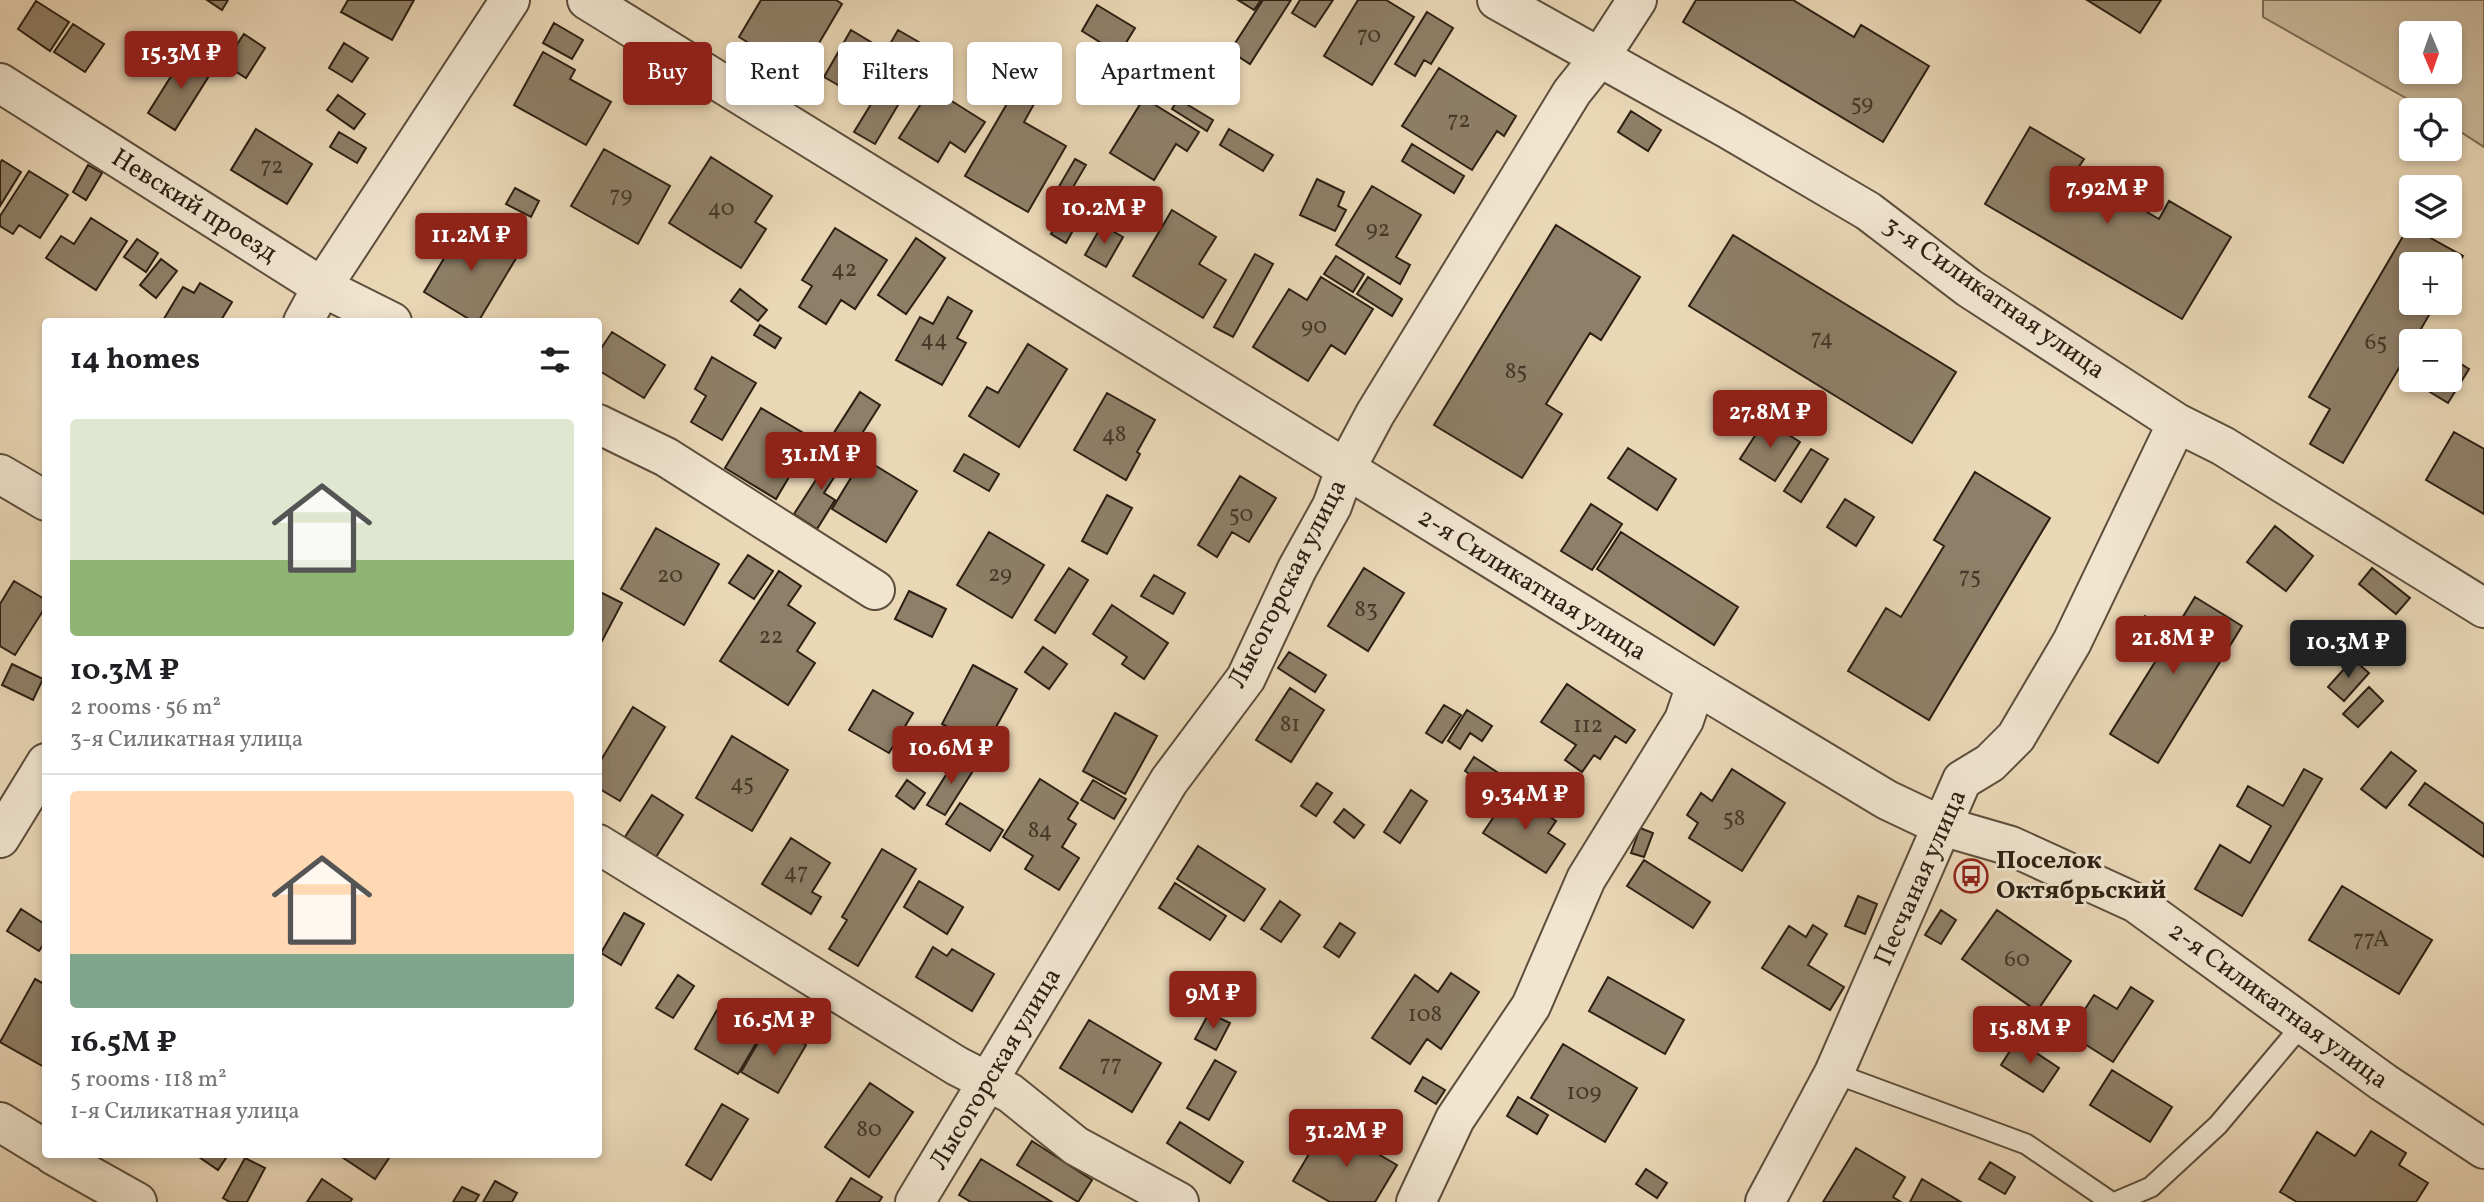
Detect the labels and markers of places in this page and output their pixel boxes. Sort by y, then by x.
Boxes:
pin: 15.3M ₽ [116,32,246,91]
pin: 7.92M ₽ [2042,166,2172,226]
pin: 10.2M ₽ [1039,187,1169,246]
pin: 11.2M ₽ [406,214,536,273]
pin: 27.8M ₽ [1705,391,1835,450]
pin: 31.1M ₽ [756,433,886,492]
pin: 21.8M ₽ [2108,616,2238,676]
pin: 10.3M ₽ [2283,620,2413,680]
pin: 10.6M ₽ [886,726,1016,786]
pin: 9.34M ₽ [1460,772,1590,832]
place label: Поселок Октябрьский [1996,843,2166,909]
bus stop icon: Поселок Октябрьский [1952,857,1990,895]
pin: 9M ₽ [1172,972,1254,1031]
pin: 16.5M ₽ [709,998,839,1058]
pin: 15.8M ₽ [1965,1006,2095,1066]
pin: 31.2M ₽ [1281,1110,1411,1169]

